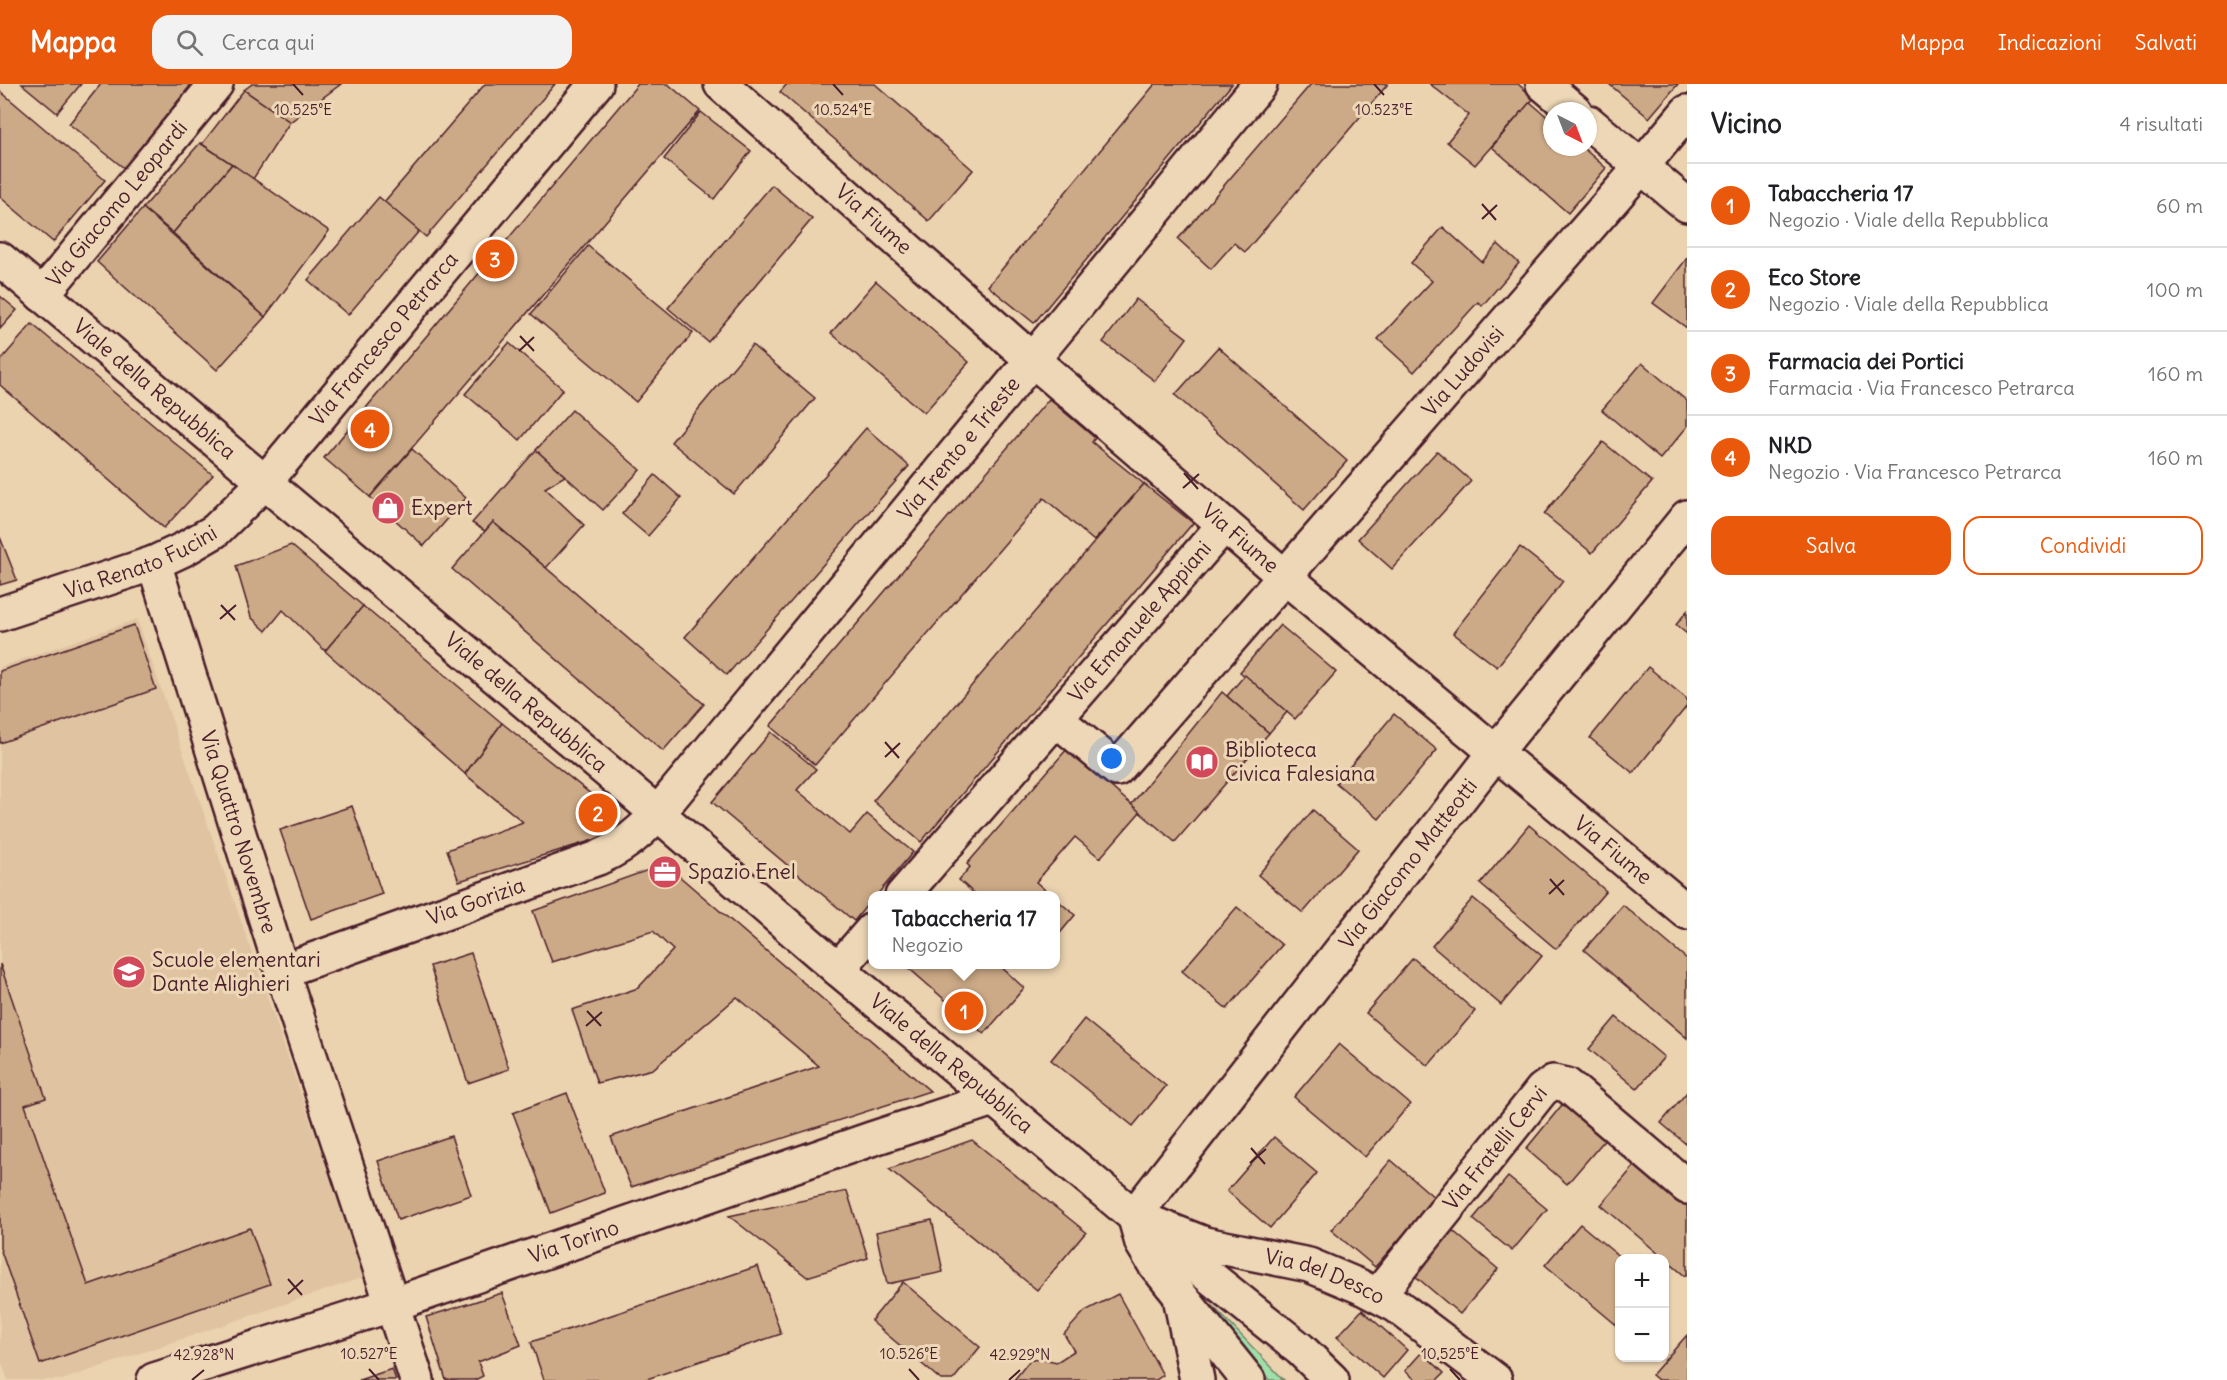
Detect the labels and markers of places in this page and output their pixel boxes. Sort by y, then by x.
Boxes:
pin: 3 [476,236,514,282]
pin: 4 [350,406,389,452]
shop icon: Expert [370,490,406,526]
place label: Expert [411,494,472,521]
place label: Biblioteca Civica Falesiana [1225,736,1375,787]
library icon: Biblioteca Civica Falesiana [1184,744,1220,780]
pin: 2 [578,790,618,836]
office icon: Spazio Enel [647,854,683,890]
place label: Spazio Enel [688,858,796,885]
place label: Scuole elementari Dante Alighieri [152,946,321,997]
school or university icon: Scuole elementari Dante Alighieri [111,954,147,990]
pin: 1 [944,988,984,1034]

